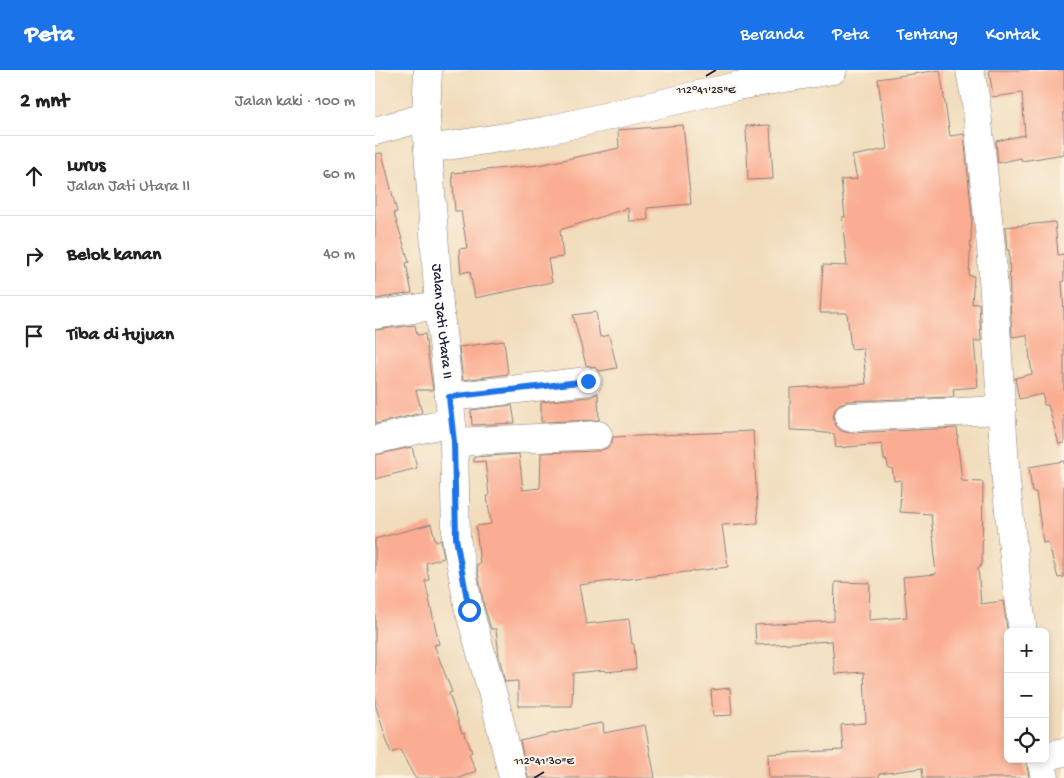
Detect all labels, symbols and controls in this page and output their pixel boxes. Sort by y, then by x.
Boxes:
text: Peta [25,21,74,50]
text: Beranda [740,25,804,46]
text: Peta [832,25,869,46]
text: Tentang [897,25,958,46]
text: Kontak [986,25,1039,46]
text: 112°41'25"E [675,84,736,98]
text: 2 mnt [20,90,69,115]
text: Jalan kaki · 100 m [235,93,355,112]
text: Lurus [67,155,106,178]
icon: ahead [20,162,48,190]
text: 60 m [323,166,355,185]
text: Jalan Jati Utara II [67,178,190,197]
icon: right [20,242,48,270]
text: Belok kanan [67,244,161,267]
text: 40 m [323,246,355,265]
street label: Jalan Jati Utara II [427,263,456,380]
icon: arrive [20,322,48,350]
text: Tiba di tujuan [67,324,174,347]
route end [577,370,600,393]
route start [458,599,481,622]
map controls [1004,628,1049,763]
button: + [1004,628,1049,673]
button: − [1004,673,1049,718]
button: locate [1004,718,1049,763]
text: 112°41'30"E [513,755,575,769]

